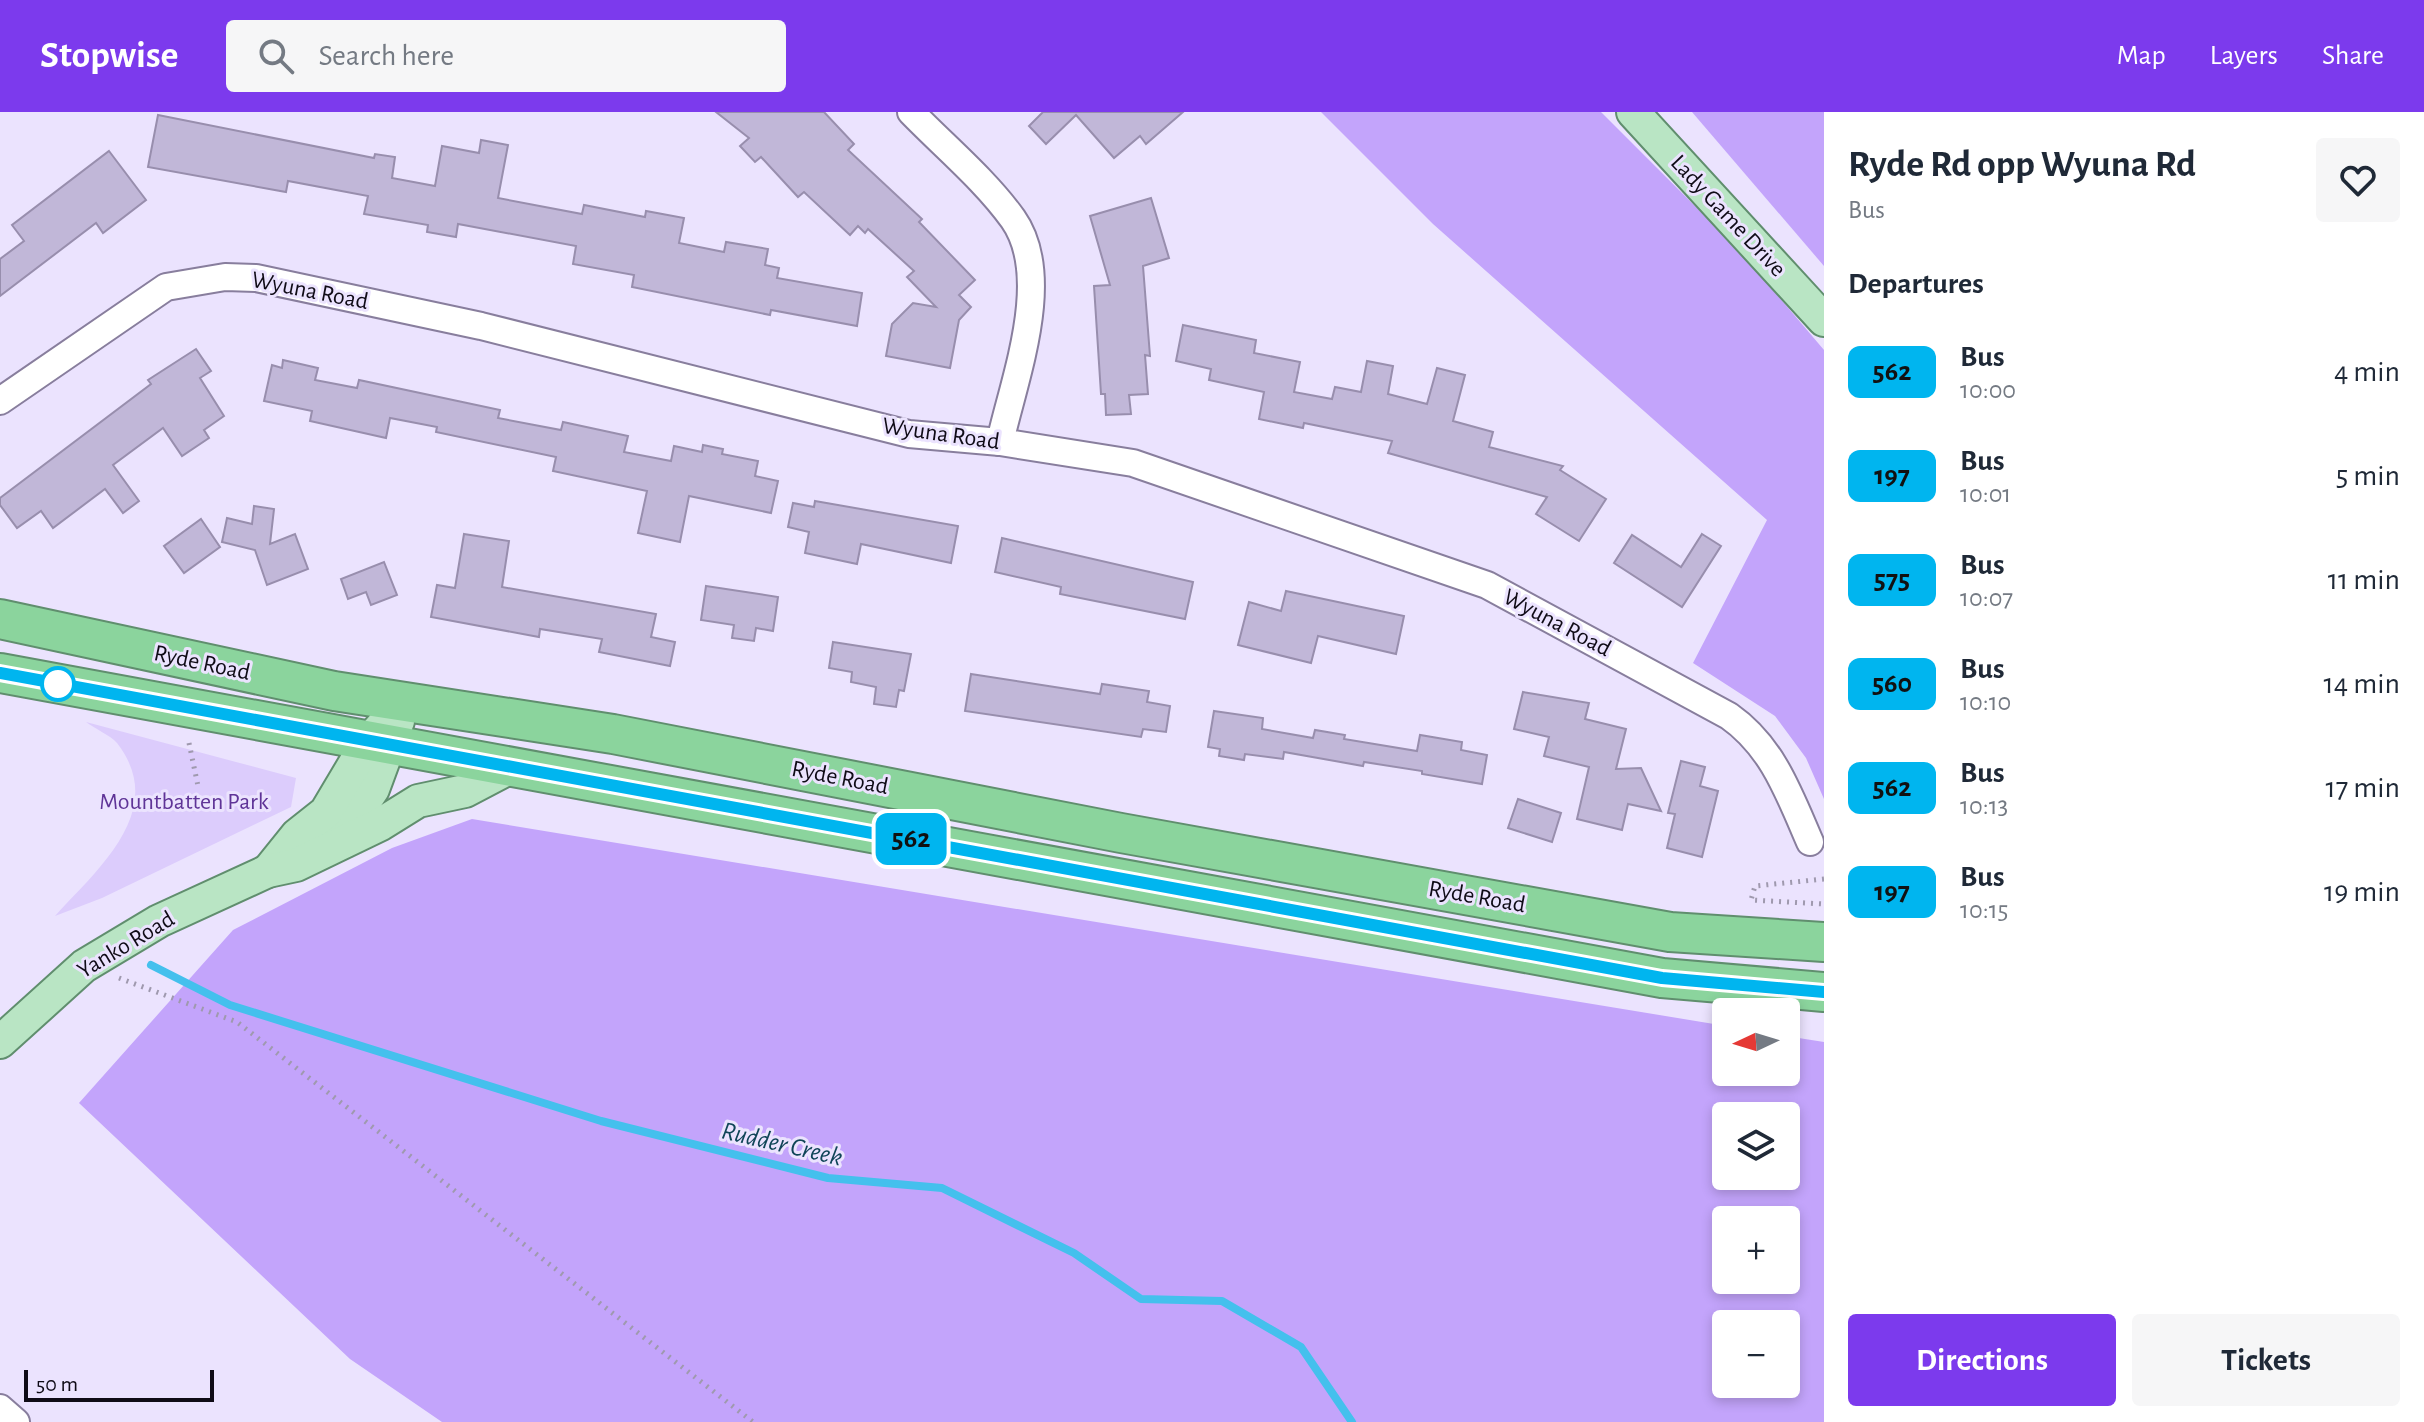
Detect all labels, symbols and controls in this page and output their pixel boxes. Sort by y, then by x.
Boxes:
search box [226,20,786,92]
icon: search [254,34,298,78]
text: Stopwise [40,37,178,75]
text: Search here [318,41,454,71]
text: Map [2117,42,2166,70]
text: Layers [2210,42,2278,70]
text: Share [2322,42,2384,70]
button: heart [2316,138,2400,222]
text: Ryde Rd opp Wyuna Rd [1848,146,2196,184]
street label: Lady Game Drive [1666,150,1790,282]
text: Bus [1848,197,1885,223]
street label: Wyuna Road [250,268,370,314]
text: Departures [1848,269,1984,299]
text: Bus [1960,342,2005,372]
text: 4 min [2334,357,2400,387]
text: 562 [1873,358,1911,386]
text: 10:00 [1960,377,2016,403]
street label: Wyuna Road [881,414,1001,454]
text: Bus [1960,446,2005,476]
text: 5 min [2336,461,2400,491]
text: 197 [1874,462,1910,490]
text: 10:01 [1960,481,2011,507]
text: Bus [1960,550,2005,580]
text: 11 min [2328,565,2400,595]
text: 575 [1874,566,1910,594]
street label: Wyuna Road [1499,585,1615,661]
text: 10:07 [1960,585,2013,611]
street label: Ryde Road [152,641,252,685]
text: Bus [1960,654,2005,684]
unlabelled marker [41,667,75,701]
text: 14 min [2324,669,2400,699]
text: 560 [1872,670,1912,698]
text: 10:10 [1960,689,2011,715]
street label: Ryde Road [790,757,890,799]
text: Bus [1960,758,2005,788]
text: 17 min [2325,773,2400,803]
text: 562 [1873,774,1911,802]
park label: Mountbatten Park [99,790,269,814]
text: 10:13 [1960,793,2008,819]
line badge: 562 [865,813,957,865]
text: 562 [892,825,930,853]
text: Bus [1960,862,2005,892]
street label: Ryde Road [1427,877,1527,917]
text: 19 min [2324,877,2400,907]
text: 197 [1874,878,1910,906]
text: 10:15 [1960,897,2008,923]
street label: Yanko Road [73,907,179,983]
north arrow [1712,998,1800,1086]
map controls [1712,998,1800,1398]
button: layers [1712,1102,1800,1190]
water label: Rudder Creek [719,1117,845,1171]
button: + [1712,1206,1800,1294]
button: − [1712,1310,1800,1398]
button: Directions [1848,1314,2116,1406]
button: Tickets [2132,1314,2400,1406]
scale bar [24,1366,214,1402]
text: 50 m [36,1373,78,1395]

